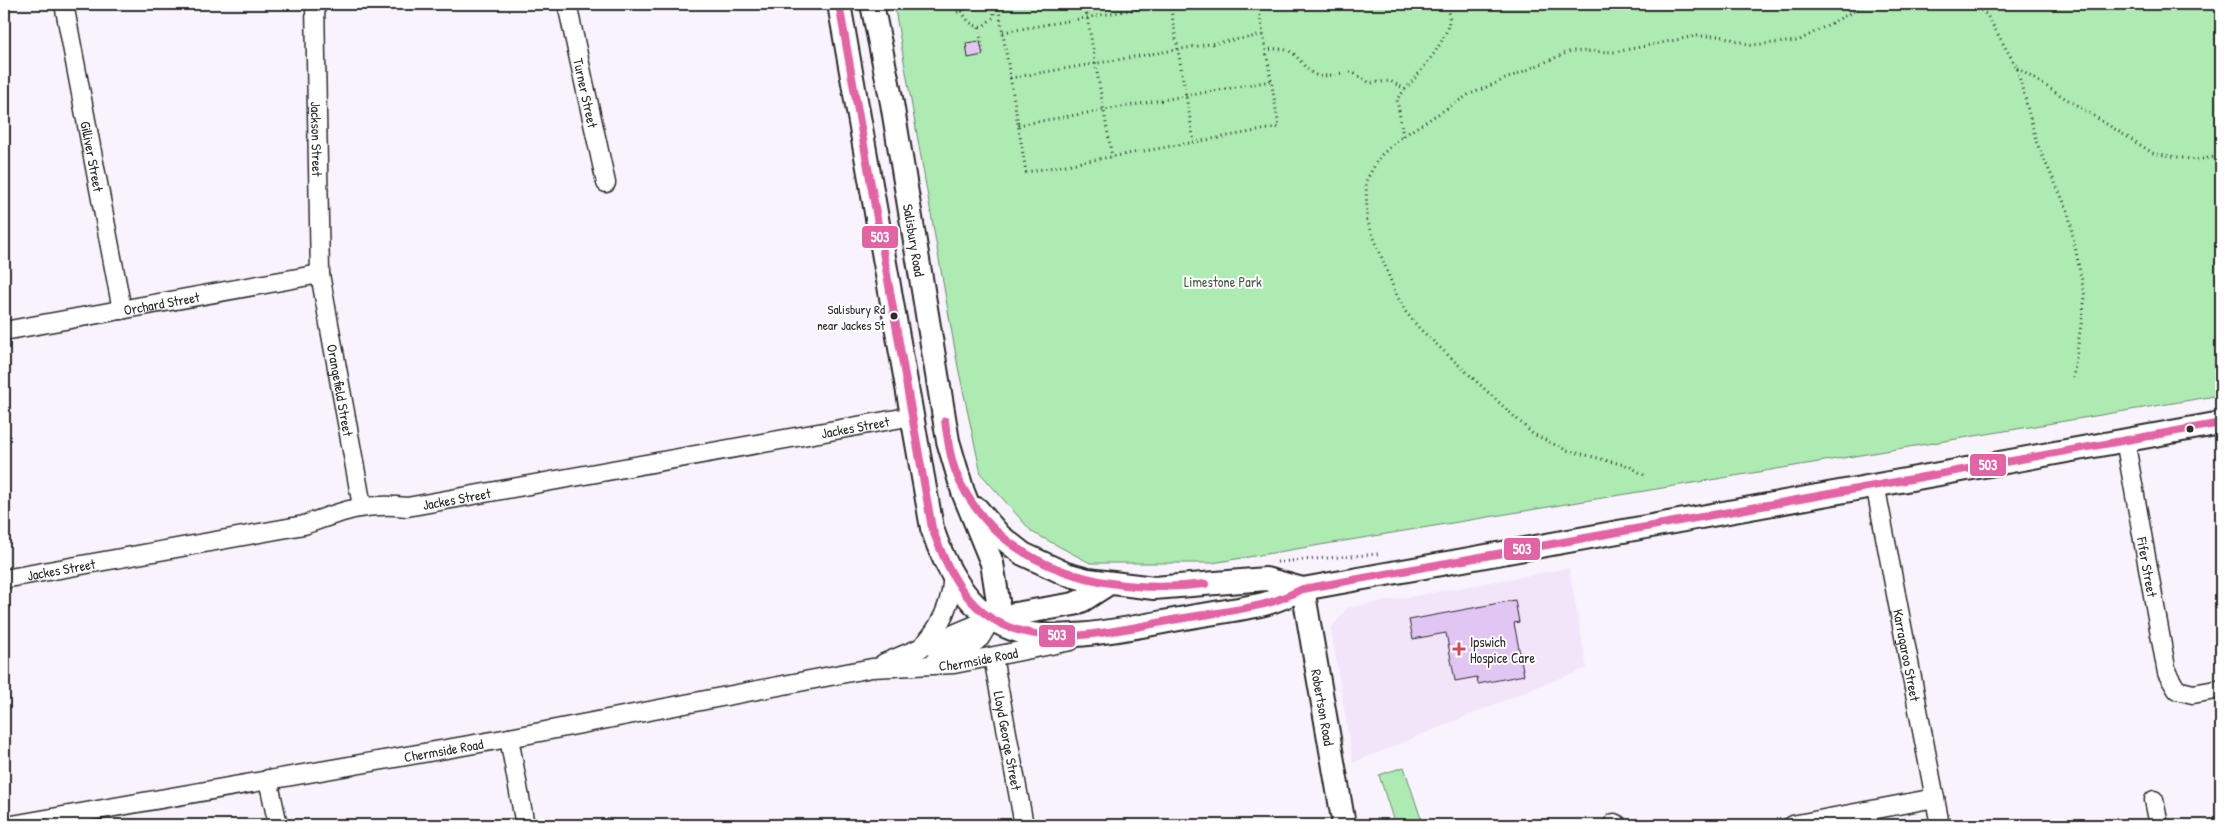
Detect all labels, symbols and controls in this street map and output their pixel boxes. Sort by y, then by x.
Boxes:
street label: Turner Street [570,56,603,130]
street label: Jackson Street [307,101,328,177]
street label: Gilliver Street [77,119,109,193]
street label: Salisbury Road [899,202,930,278]
line badge: 503 [861,225,899,249]
text: 503 [871,227,890,246]
park label: Limestone Park [1184,272,1262,291]
street label: Orchard Street [122,286,201,319]
place label: Salisbury Rd near Jackes St [817,300,886,334]
marker: Salisbury Rd near Jackes St [889,311,899,321]
street label: Orangefield Street [323,343,359,438]
street label: Jackes Street [820,411,891,442]
unlabelled marker [2185,424,2195,434]
line badge: 503 [1969,453,2007,477]
text: 503 [1979,455,1998,474]
street label: Jackes Street [421,483,492,514]
street label: Fifer Street [2133,535,2163,598]
line badge: 503 [1503,537,1541,561]
text: 503 [1513,539,1532,558]
street label: Jackes Street [26,553,97,584]
street label: Karragaroo Street [1890,607,1926,703]
line badge: 503 [1038,624,1076,648]
text: 503 [1048,625,1067,644]
place label: Ipswich Hospice Care [1470,632,1535,668]
street label: Chermside Road [938,642,1020,674]
marker: Ipswich Hospice Care [1452,642,1466,656]
street label: Robertson Road [1308,668,1340,747]
street label: Lloyd George Street [990,690,1027,792]
street label: Chermside Road [402,733,485,766]

